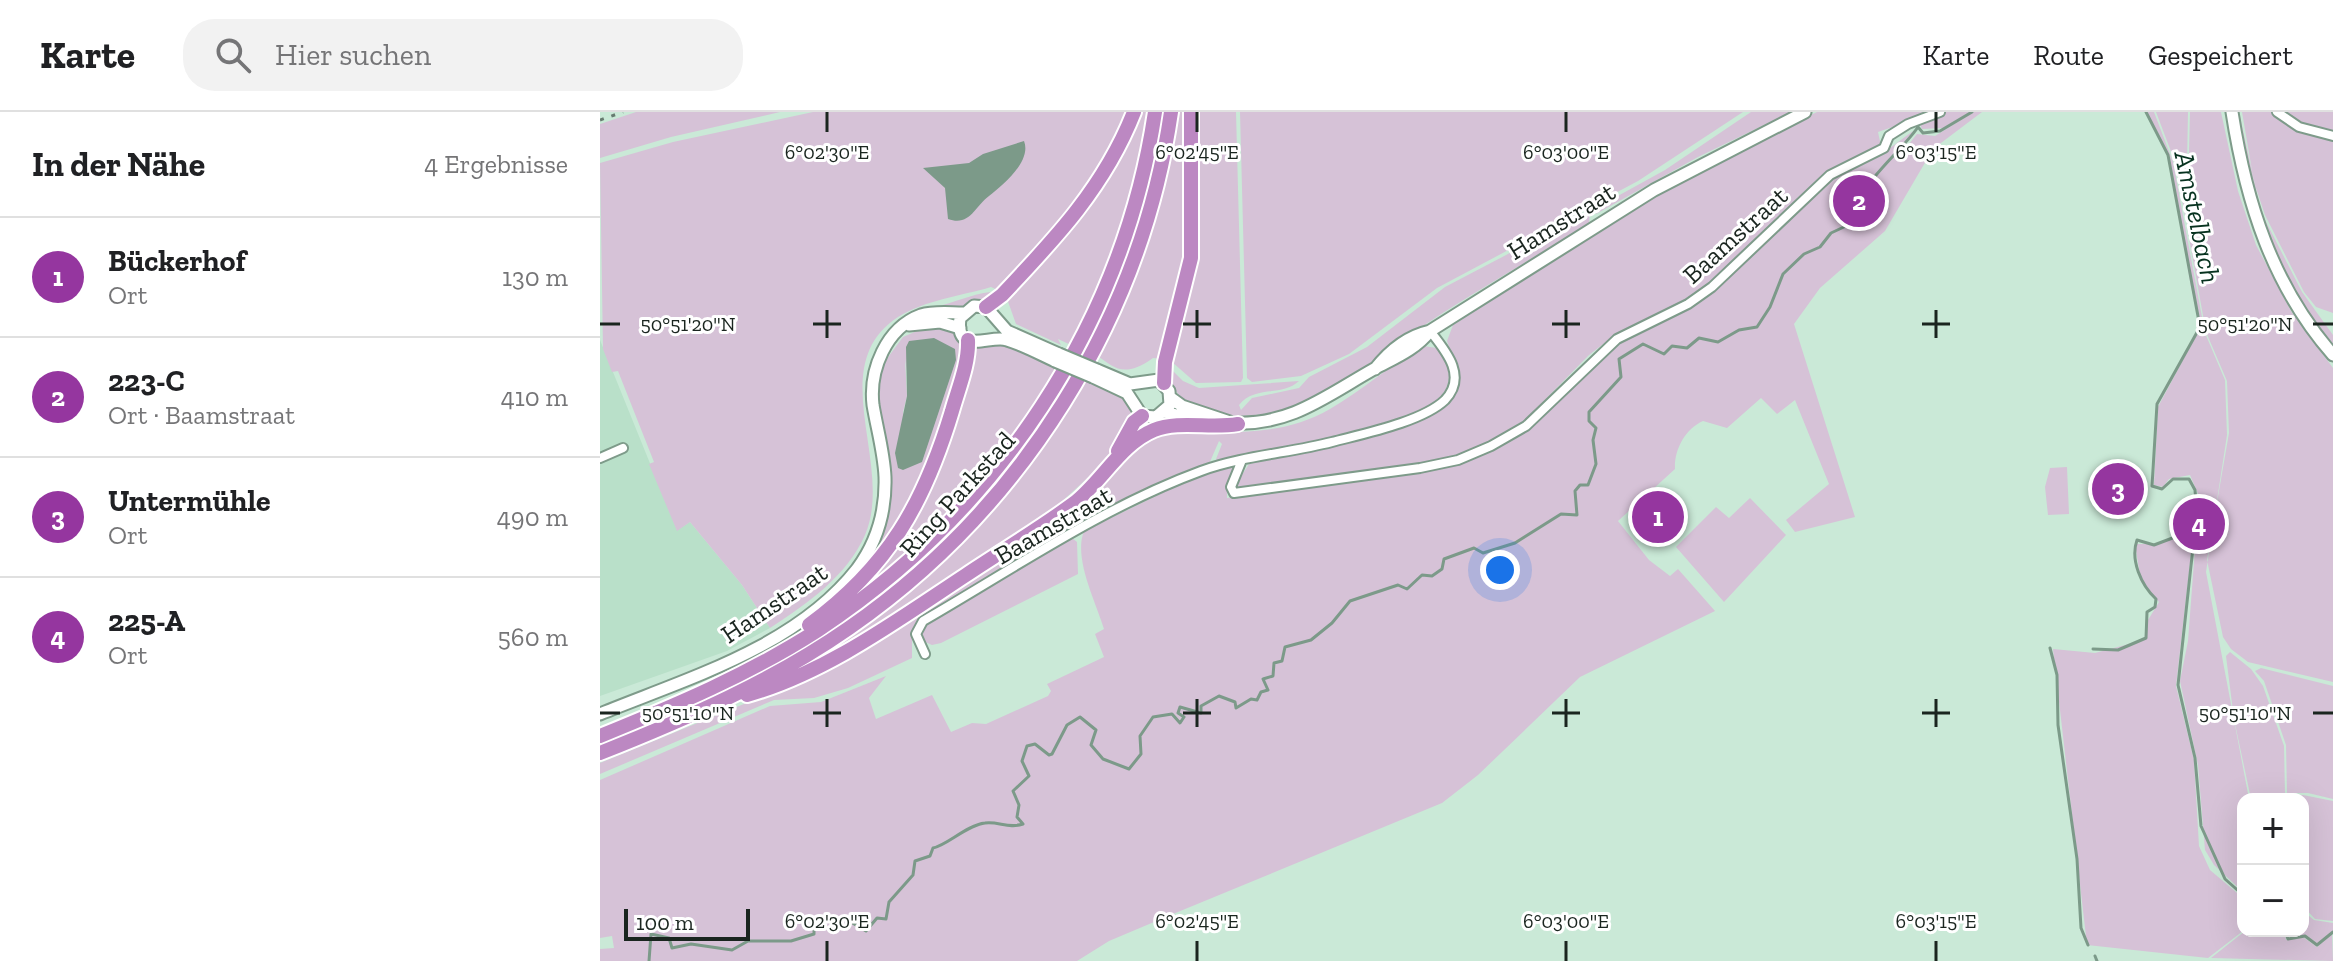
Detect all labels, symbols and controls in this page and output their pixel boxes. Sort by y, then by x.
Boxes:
search box [183,19,743,91]
text: Karte [40,32,135,78]
icon: search [211,33,255,77]
text: Hier suchen [275,37,431,73]
text: Karte [1923,39,1989,72]
text: Route [2033,39,2104,72]
text: Gespeichert [2148,39,2293,72]
text: 6°02'30"E [785,140,869,164]
text: 6°02'45"E [1155,140,1239,164]
text: 6°03'00"E [1523,140,1609,164]
text: 6°03'15"E [1896,140,1976,164]
text: In der Nähe [32,144,205,185]
water label: Amstelbach [2167,147,2228,286]
text: 4 Ergebnisse [424,148,568,180]
pin: 2 [1833,171,1885,231]
street label: Hamstraat [1501,175,1621,267]
street label: Baamstraat [1676,179,1794,290]
text: Bückerhof [108,243,246,279]
text: 1 [53,261,63,293]
text: 130 m [502,261,568,293]
text: Ort [108,279,148,311]
text: 50°51'20"N [641,312,736,336]
text: 50°51'20"N [2198,312,2293,336]
text: 223-C [108,363,185,399]
text: 2 [51,381,65,413]
text: 410 m [501,381,568,413]
text: Ort · Baamstraat [108,399,295,431]
street label: Ring Parkstad [892,425,1022,563]
pin: 3 [2092,459,2144,519]
street label: Baamstraat [989,478,1118,571]
text: Untermühle [108,483,270,519]
pin: 1 [1632,487,1684,547]
pin: 4 [2173,494,2225,554]
text: 3 [51,501,65,533]
text: 490 m [497,501,568,533]
text: Ort [108,519,148,551]
your location [1480,550,1520,590]
street label: Hamstraat [715,556,833,650]
text: 225-A [108,603,185,639]
text: 4 [51,621,65,653]
text: 560 m [498,621,568,653]
text: Ort [108,639,148,671]
text: 50°51'10"N [642,701,734,725]
text: 50°51'10"N [2199,701,2291,725]
map controls [2237,793,2309,937]
button: + [2237,793,2309,865]
button: − [2237,865,2309,937]
scale bar [624,905,750,941]
text: 100 m [636,909,694,936]
text: 6°02'30"E [785,909,869,933]
text: 6°02'45"E [1155,909,1239,933]
text: 6°03'00"E [1523,909,1609,933]
text: 6°03'15"E [1896,909,1976,933]

